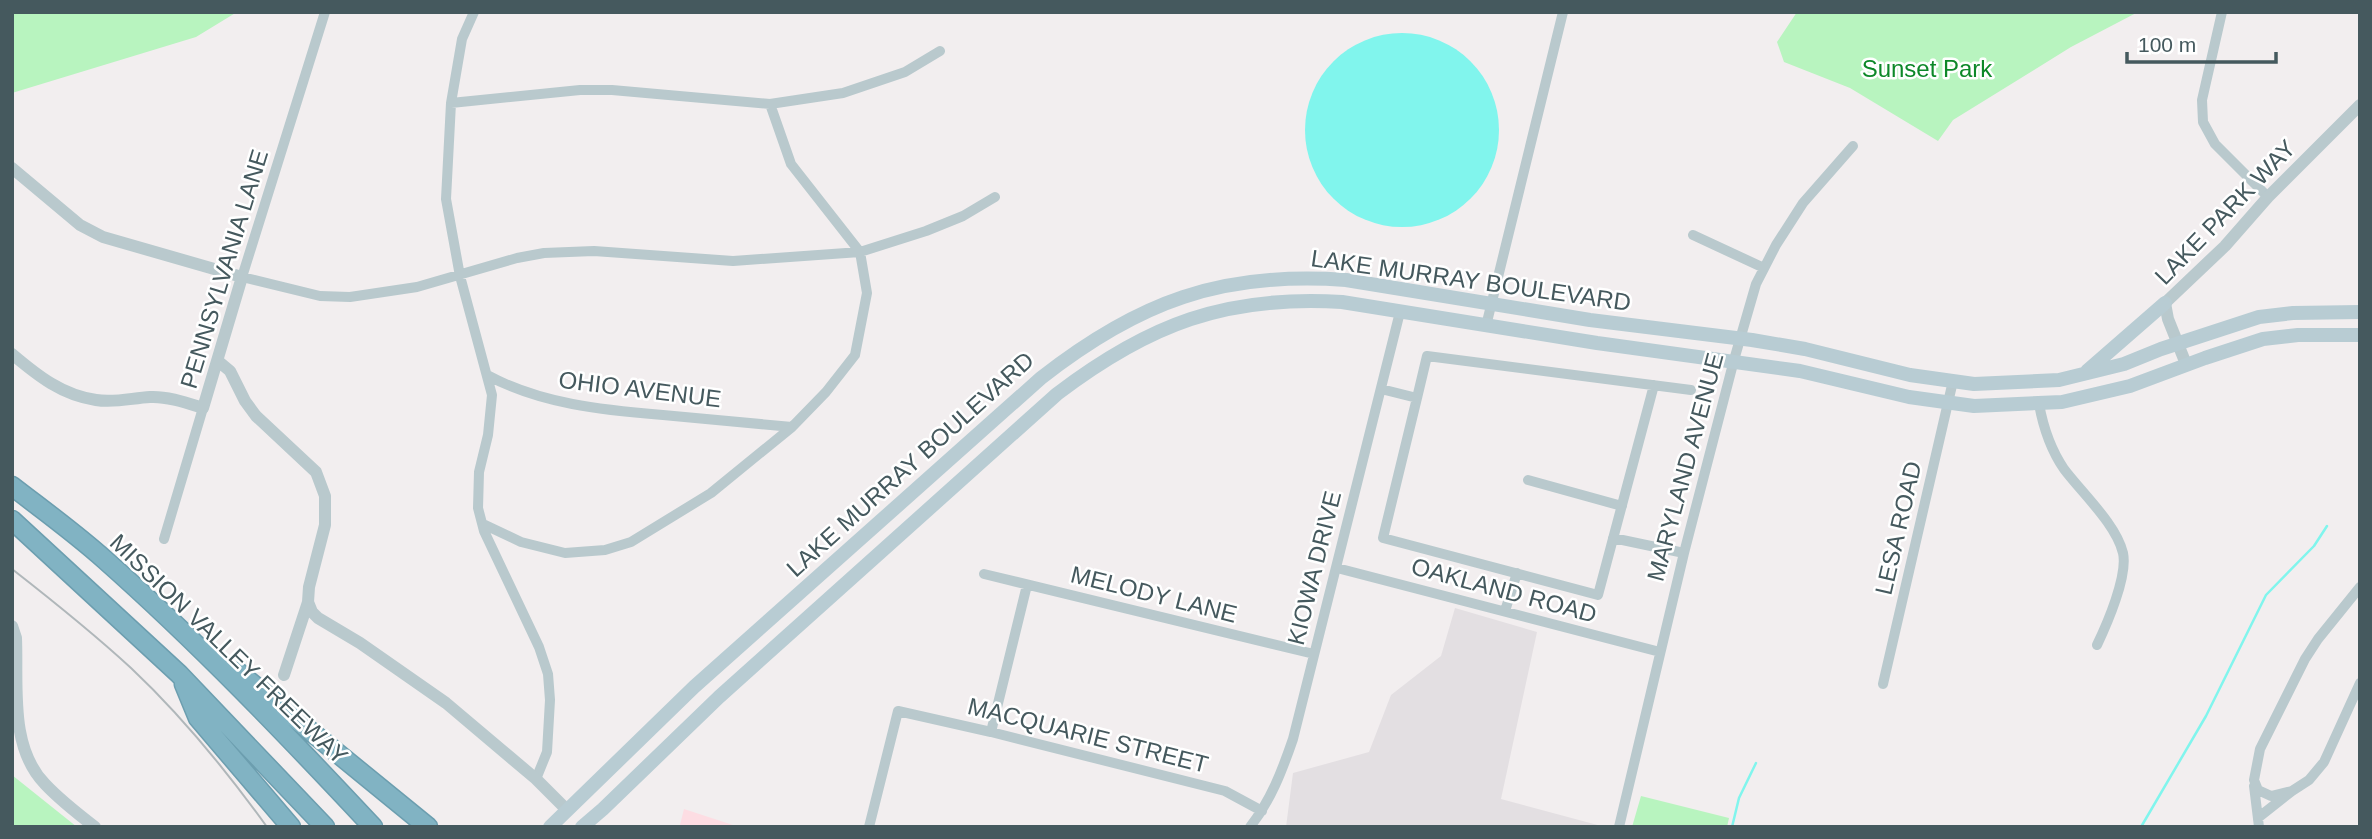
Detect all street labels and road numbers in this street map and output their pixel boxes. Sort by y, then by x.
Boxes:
street label: LAKE PARK WAY [2149,134,2301,290]
street label: PENNSYLVANIA LANE [175,146,273,392]
street label: LAKE MURRAY BOULEVARD [1309,244,1633,316]
street label: LAKE MURRAY BOULEVARD [781,346,1039,582]
street label: MARYLAND AVENUE [1642,350,1728,584]
street label: OHIO AVENUE [557,366,723,412]
street label: LESA ROAD [1870,459,1926,597]
street label: KIOWA DRIVE [1282,488,1346,648]
street label: MISSION VALLEY FREEWAY [105,528,353,770]
street label: OAKLAND ROAD [1408,552,1600,628]
street label: MELODY LANE [1068,560,1240,628]
street label: MACQUARIE STREET [965,692,1211,778]

